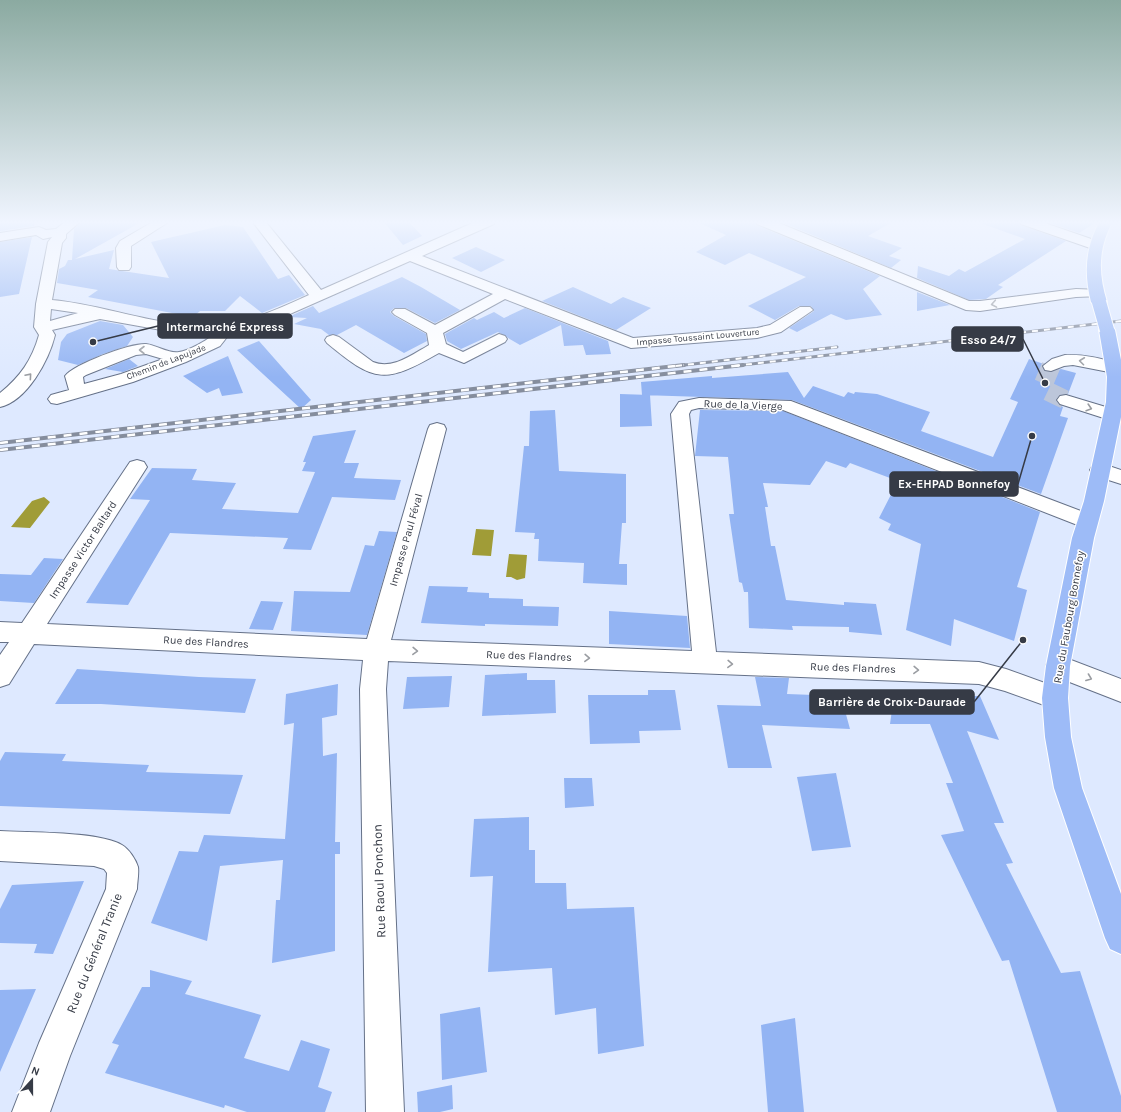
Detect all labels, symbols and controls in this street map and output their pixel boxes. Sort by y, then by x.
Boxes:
one-way arrow [991,300,997,308]
callout: Intermarché Express [158,314,292,338]
text: Intermarché Express [166,320,284,334]
street label: Impasse Toussaint Louverture [636,327,760,347]
callout: Esso 24/7 [952,327,1023,351]
text: Esso 24/7 [960,333,1016,347]
street label: Chemin de Lapujade [125,342,207,382]
one-way arrow [139,346,145,354]
one-way arrow [1079,357,1085,366]
one-way arrow [24,373,31,381]
street label: Rue de la Vierge [703,397,783,413]
one-way arrow [1085,403,1092,412]
callout: Ex-EHPAD Bonnefoy [890,472,1018,496]
text: Ex-EHPAD Bonnefoy [898,477,1010,491]
street label: Impasse Paul Féval [387,492,425,588]
street label: Impasse Victor Baltard [46,499,120,601]
street label: Rue du Faubourg Bonnefoy [1051,550,1087,684]
street label: Rue des Flandres [163,633,249,651]
one-way arrow [412,647,418,656]
street label: Rue des Flandres [486,648,572,664]
one-way arrow [584,654,590,663]
one-way arrow [727,660,733,668]
street label: Rue des Flandres [810,660,896,676]
one-way arrow [913,666,919,675]
one-way arrow [1085,673,1093,681]
callout: Barrière de Croix-Daurade [810,690,974,714]
text: Barrière de Croix-Daurade [818,695,966,709]
street label: Rue Raoul Ponchon [370,824,388,938]
street label: Rue du Général Tranie [63,890,125,1015]
north arrow [12,1060,52,1100]
text: N [29,1064,41,1079]

